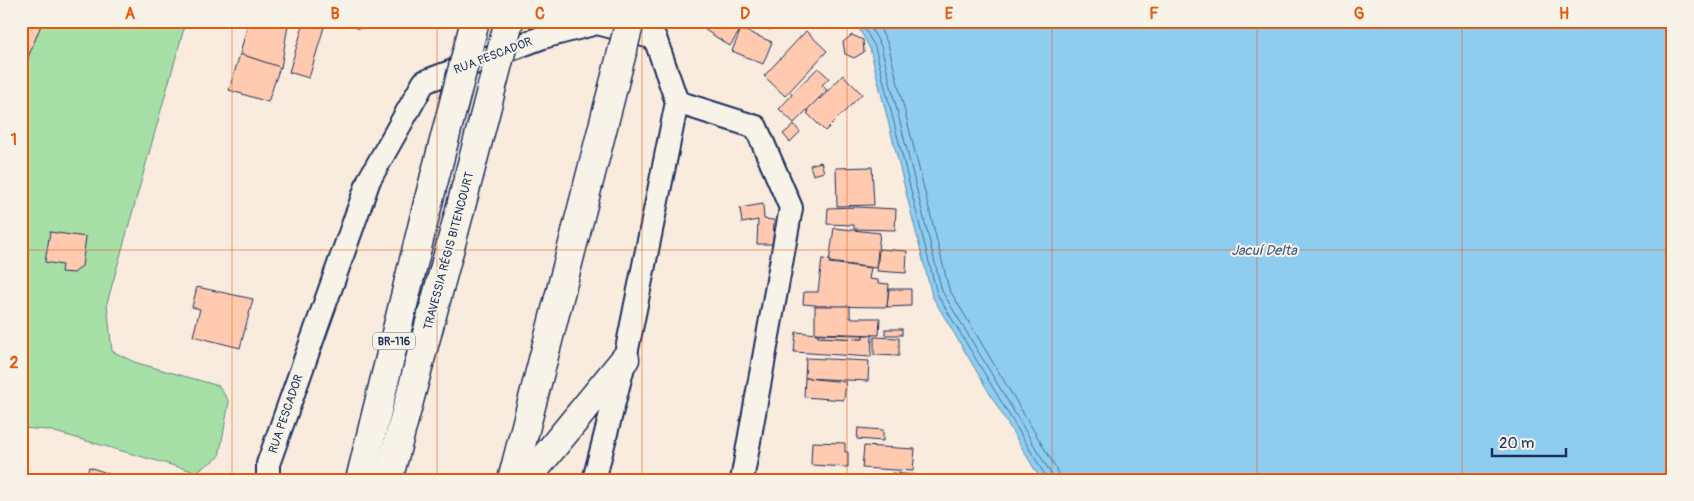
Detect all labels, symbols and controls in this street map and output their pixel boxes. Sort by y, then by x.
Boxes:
text: A [125,4,136,24]
text: B [330,4,340,24]
text: C [535,4,545,24]
text: D [740,4,750,24]
text: E [945,4,954,24]
text: F [1149,4,1159,24]
text: G [1354,4,1365,24]
text: H [1559,4,1569,24]
street label: RUA PESCADOR [452,34,534,78]
text: 1 [11,130,17,150]
street label: TRAVESSIA RÉGIS BITENCOURT [420,170,477,332]
water label: Jacuí Delta [1231,242,1298,259]
road number: BR-116 [373,332,415,350]
text: 2 [10,353,19,373]
street label: RUA PESCADOR [265,373,307,455]
scale bar [1492,426,1565,458]
text: 20 m [1499,434,1534,453]

